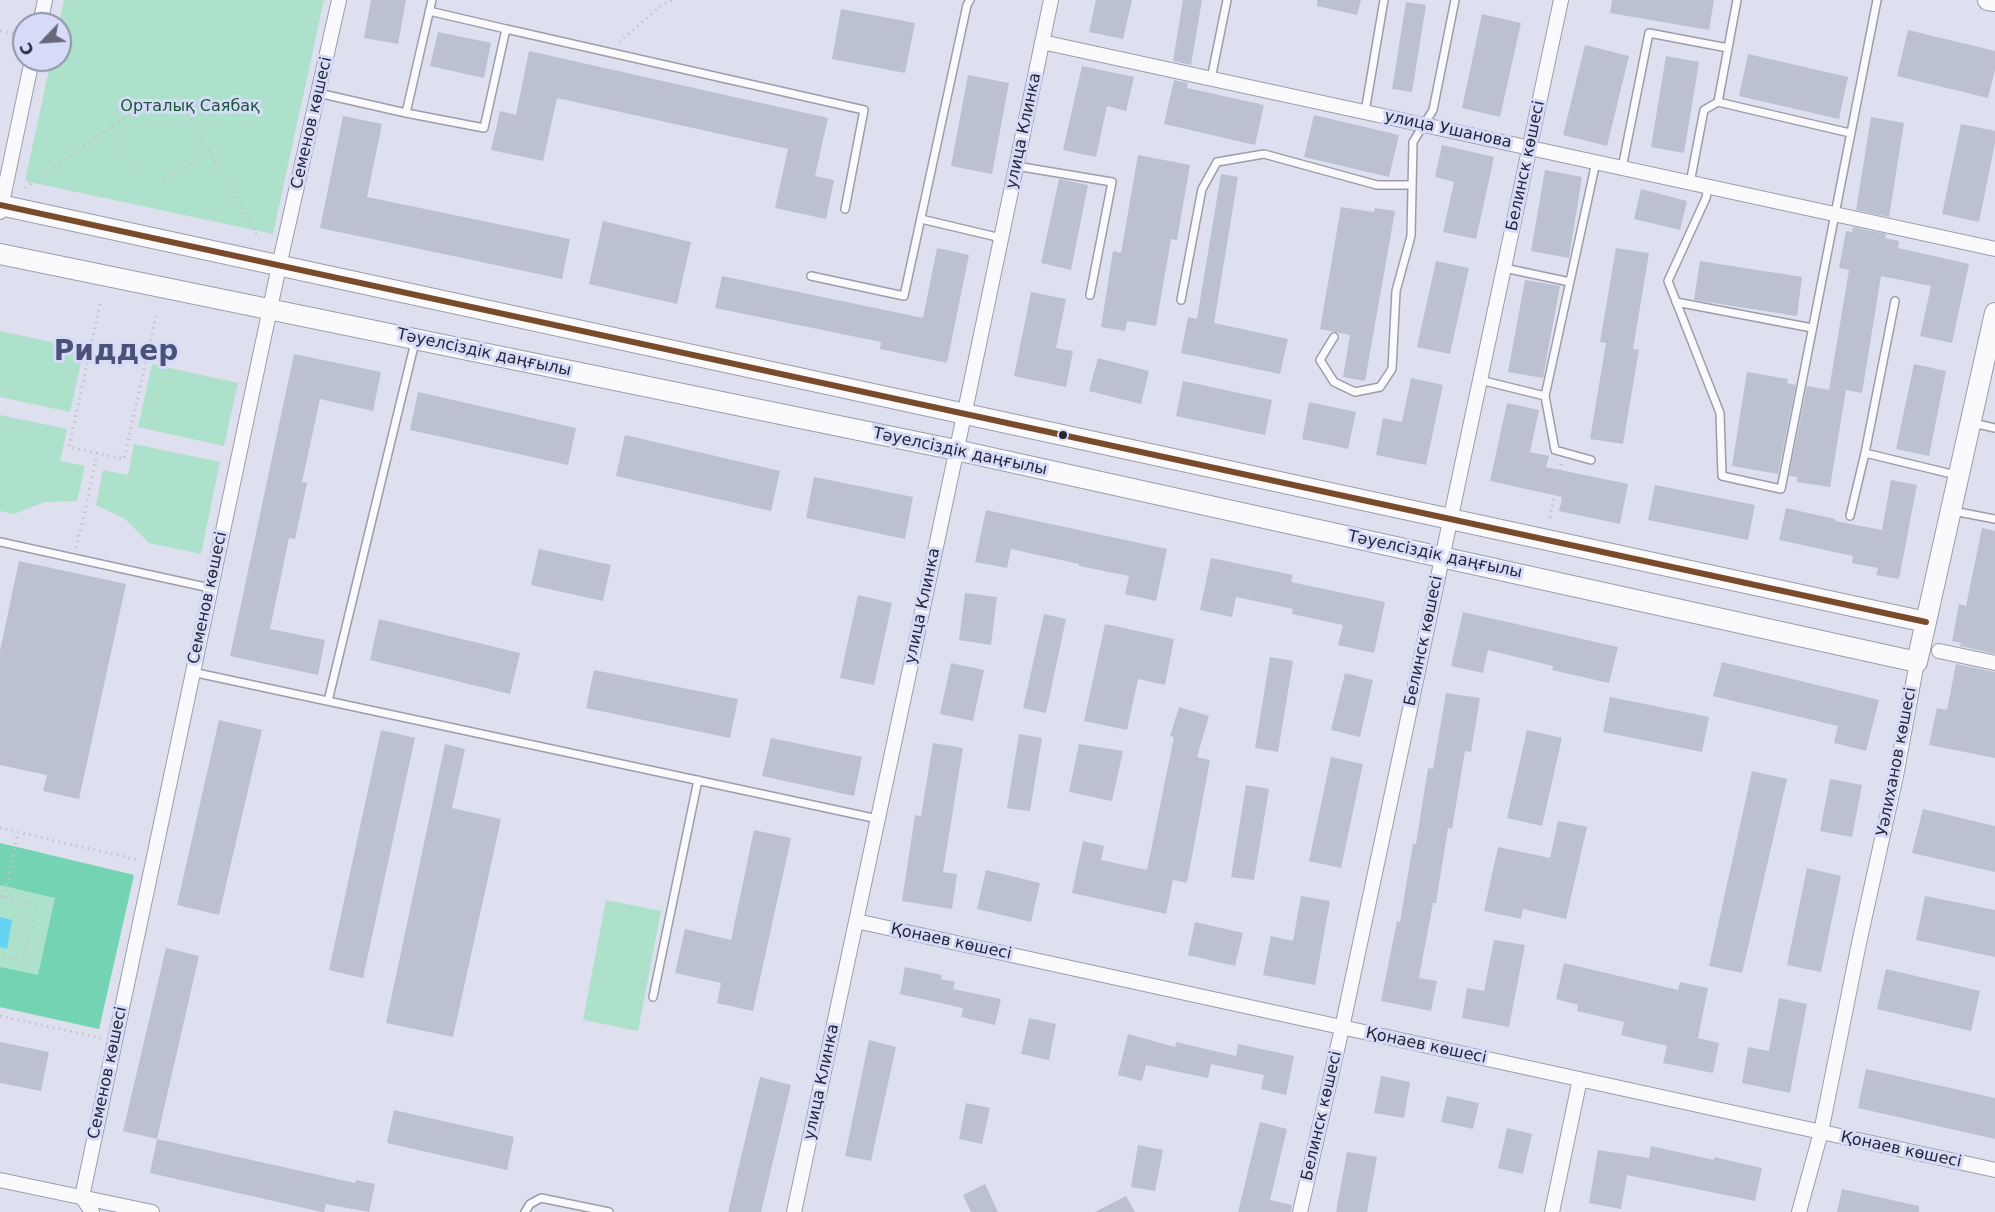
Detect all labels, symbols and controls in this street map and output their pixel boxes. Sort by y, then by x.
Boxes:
north arrow [12,12,72,72]
text: С [16,40,38,58]
street label: Семенов көшесі [287,55,337,191]
street label: улица Клинка [1002,71,1046,191]
park label: Орталық Саябақ [120,97,260,117]
street label: Белинск көшесі [1503,99,1549,233]
street label: улица Ушанова [1383,107,1513,153]
street label: Тәуелсіздік даңғылы [395,325,573,381]
district label: Риддер [54,336,178,370]
street label: Тәуелсіздік даңғылы [871,424,1049,480]
unlabelled marker [1057,429,1069,441]
street label: Тәуелсіздік даңғылы [1346,527,1524,583]
street label: Семенов көшесі [185,530,231,666]
street label: улица Клинка [901,546,945,666]
street label: Белинск көшесі [1401,574,1447,708]
street label: Уәлиханов көшесі [1873,686,1921,838]
street label: Қонаев көшесі [889,920,1013,964]
street label: Семенов көшесі [85,1005,131,1141]
street label: улица Клинка [800,1022,844,1142]
street label: Қонаев көшесі [1364,1024,1488,1068]
street label: Белинск көшесі [1298,1049,1346,1183]
street label: Қонаев көшесі [1839,1128,1963,1172]

